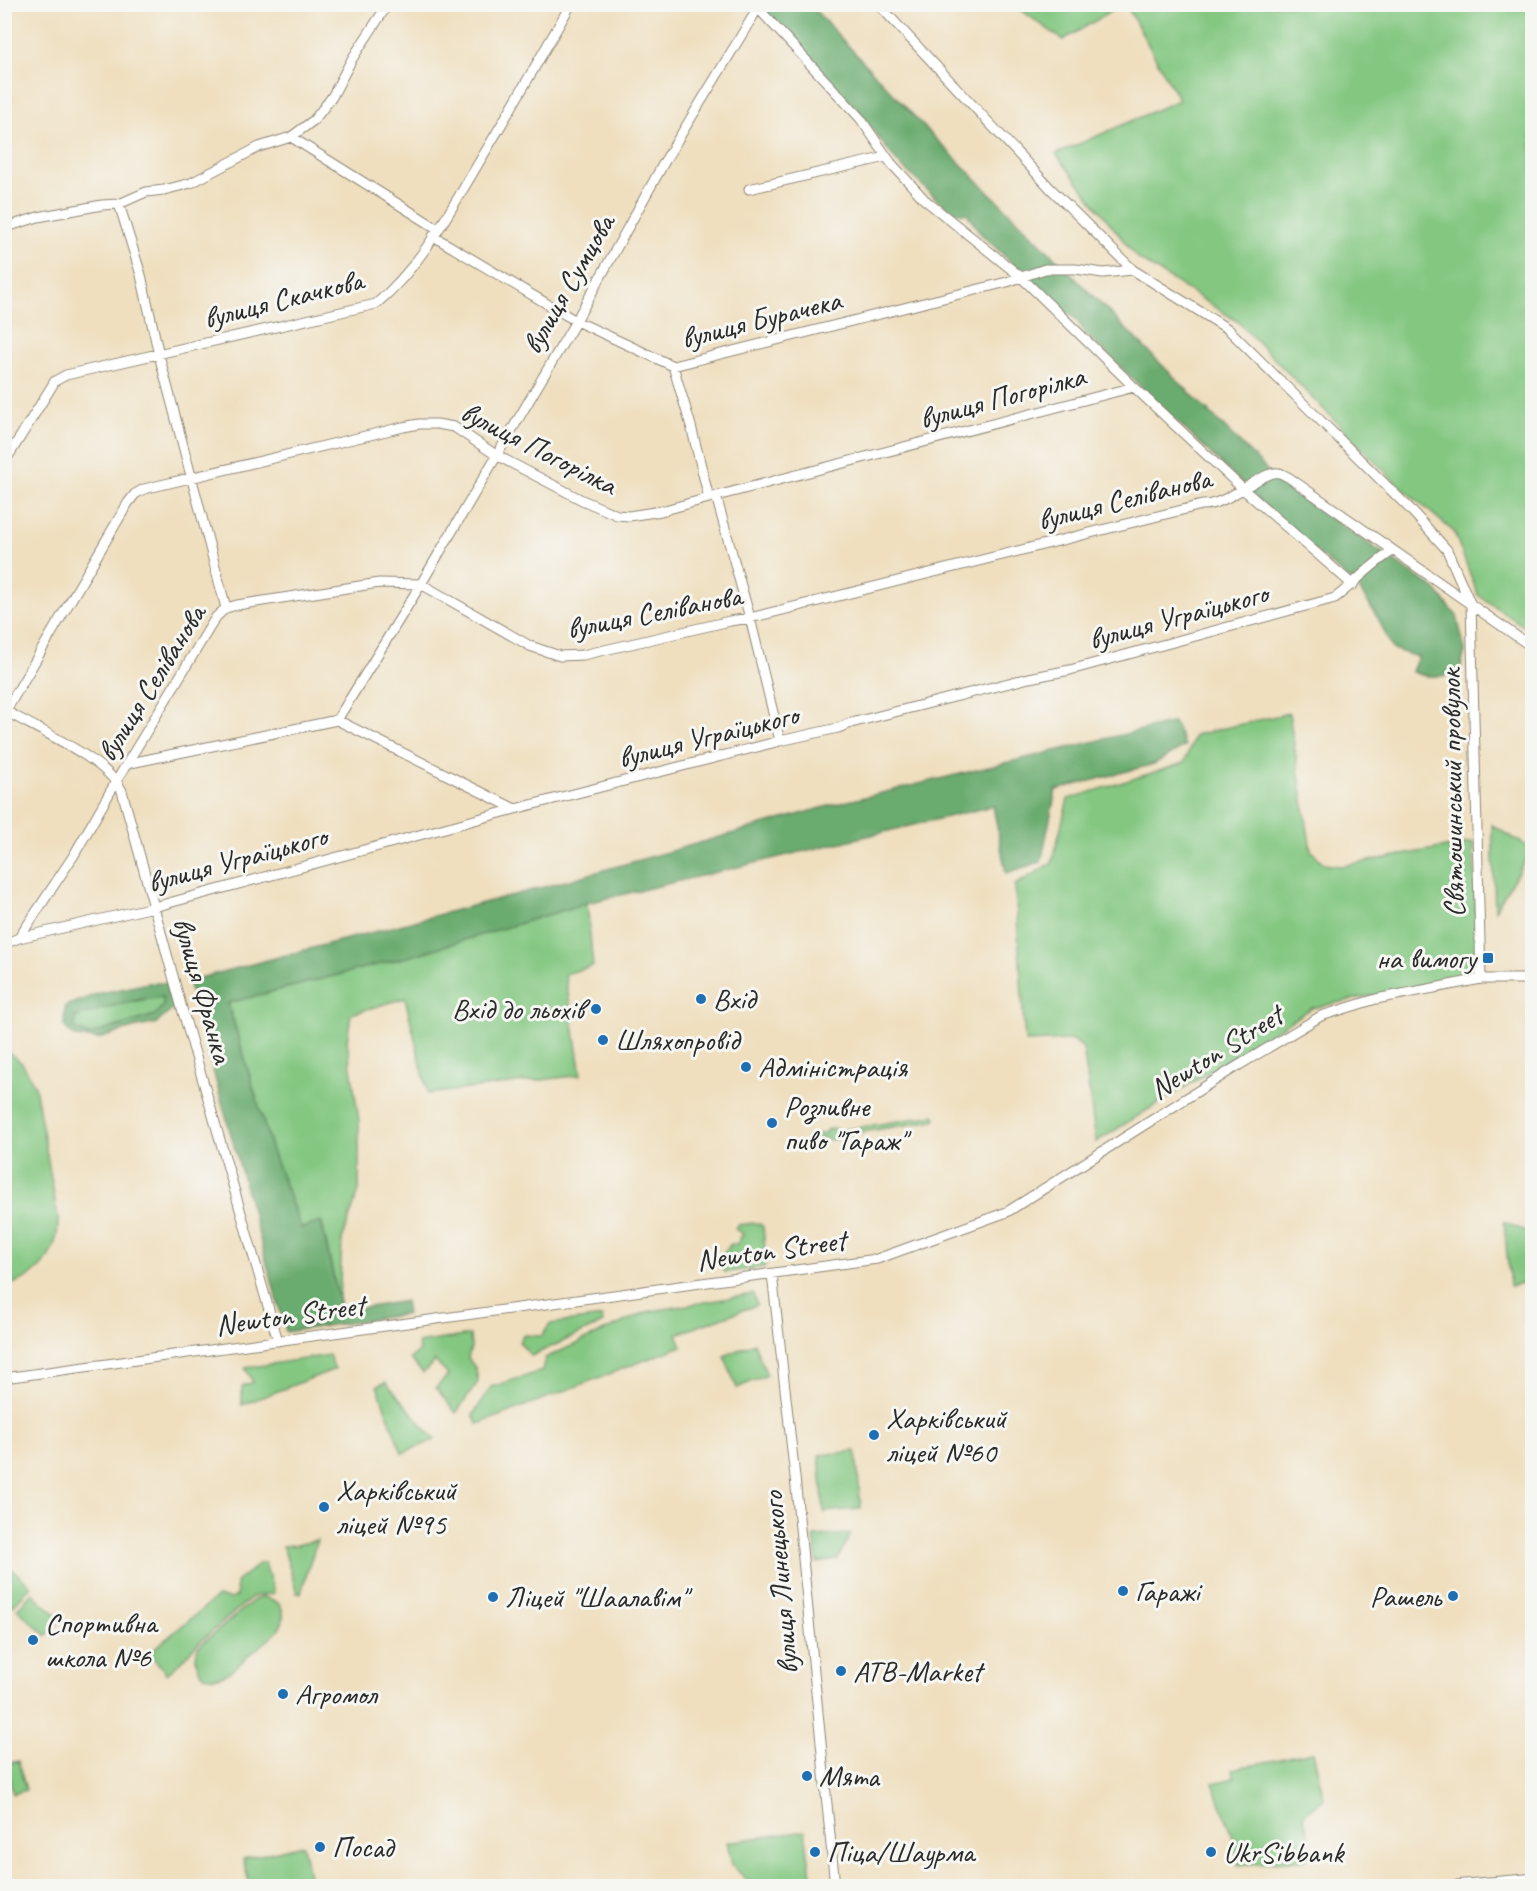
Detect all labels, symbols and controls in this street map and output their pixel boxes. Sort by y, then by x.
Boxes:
street label: вулиця Сумцова [513,205,624,360]
street label: вулиця Скачкова [199,260,369,337]
street label: вулиця Бурачека [677,280,847,357]
street label: вулиця Погорілка [915,356,1091,437]
street label: вулиця Погорілка [455,392,625,504]
street label: вулиця Селіванова [1033,458,1217,539]
street label: вулиця Уграїцького [1084,573,1275,658]
street label: вулиця Селіванова [563,576,747,648]
street label: вулиця Селіванова [88,596,215,768]
street label: Святошинський провулок [1431,666,1473,918]
street label: вулиця Уграїцького [614,694,805,777]
street label: вулиця Уграїцького [143,816,334,901]
street label: вулиця Франка [164,913,242,1069]
place label: на вимогу [1376,939,1479,977]
marker: на вимогу [1481,951,1495,965]
place label: Вхід [713,980,758,1018]
place label: Вхід до льохів [452,990,591,1028]
marker: Вхід [694,992,708,1006]
street label: Newton Street [1142,994,1293,1108]
marker: Вхід до льохів [589,1002,603,1016]
place label: Шляхопровід [615,1021,741,1059]
marker: Шляхопровід [596,1033,610,1047]
place label: Адміністрація [758,1048,908,1086]
marker: Адміністрація [739,1060,753,1074]
place label: Розливне пиво "Гараж" [784,1087,912,1159]
marker: Розливне пиво "Гараж" [765,1116,779,1130]
street label: Newton Street [694,1220,852,1279]
street label: Newton Street [213,1285,371,1344]
place label: Харківський ліцей №60 [886,1399,1008,1471]
marker: Харківський ліцей №60 [867,1428,881,1442]
place label: Харківський ліцей №95 [336,1471,458,1543]
street label: вулиця Линецького [753,1489,807,1676]
marker: Харківський ліцей №95 [317,1500,331,1514]
place label: Гаражі [1135,1572,1203,1610]
place label: Рашель [1370,1577,1443,1615]
place label: Ліцей "Шаалавім" [505,1578,693,1616]
marker: Гаражі [1116,1584,1130,1598]
marker: Рашель [1446,1589,1460,1603]
marker: Ліцей "Шаалавім" [486,1590,500,1604]
place label: Спортивна школа №6 [45,1604,159,1676]
marker: Спортивна школа №6 [26,1633,40,1647]
place label: ATB-Market [853,1652,986,1690]
marker: ATB-Market [834,1664,848,1678]
place label: Агромол [295,1675,379,1713]
marker: Агромол [276,1687,290,1701]
place label: Мята [819,1757,881,1795]
marker: Мята [800,1769,814,1783]
place label: Посад [332,1828,395,1866]
place label: Піца/Шаурма [827,1833,977,1871]
place label: UkrSibbank [1223,1833,1345,1871]
marker: Посад [313,1840,327,1854]
marker: Піца/Шаурма [808,1845,822,1859]
marker: UkrSibbank [1204,1845,1218,1859]

